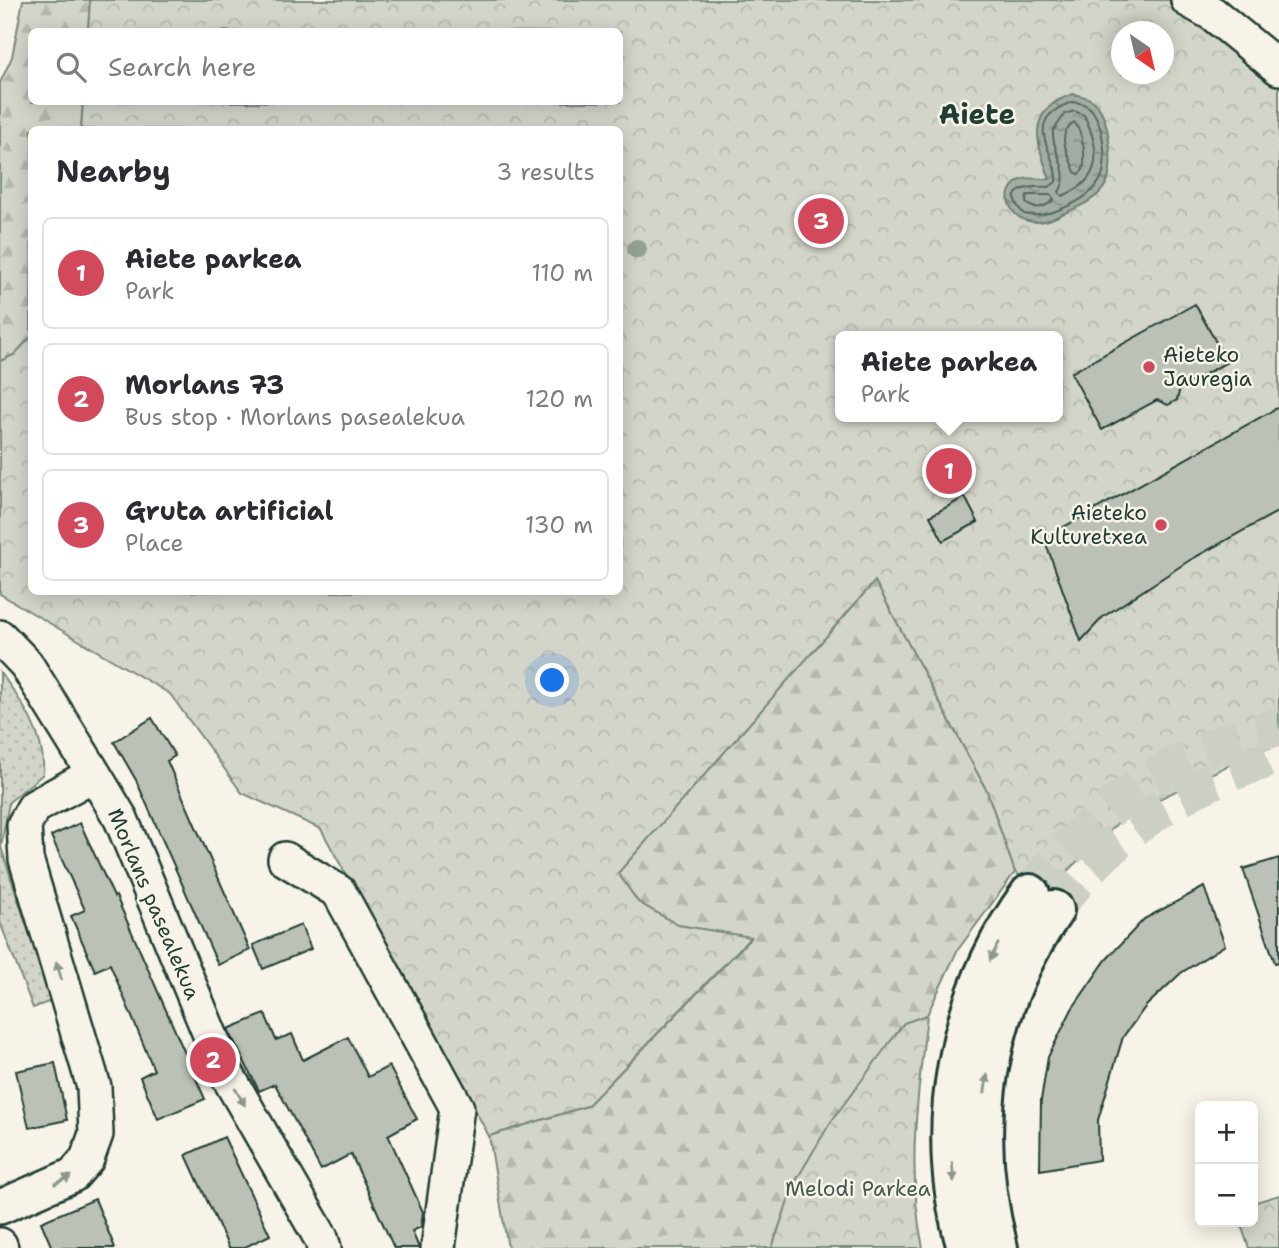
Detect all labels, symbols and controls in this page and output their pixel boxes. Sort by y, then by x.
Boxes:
north arrow [1111,21,1174,84]
search box [28,28,623,105]
icon: search [52,48,90,86]
text: Search here [108,49,257,84]
district label: Aiete [939,95,1015,133]
text: Nearby [56,151,171,192]
text: 3 results [496,157,595,187]
pin: 3 [798,195,844,247]
text: Aiete parkea [125,241,302,276]
text: 1 [76,258,86,288]
text: 110 m [531,258,593,288]
text: Park [125,276,174,306]
popup [835,331,1063,422]
place label: Aieteko Jauregia [1163,341,1252,393]
text: Aiete parkea [861,344,1037,379]
marker: Aieteko Jauregia [1141,359,1157,375]
text: Morlans 73 [125,367,284,402]
text: Park [861,379,910,409]
text: 2 [73,384,89,414]
text: 120 m [525,384,593,414]
text: Bus stop · Morlans pasealekua [125,402,465,432]
pin: 1 [926,445,972,497]
text: Gruta artificial [125,493,333,528]
place label: Aieteko Kulturetxea [1030,499,1147,551]
text: 3 [73,510,89,540]
text: 130 m [525,510,593,540]
marker: Aieteko Kulturetxea [1153,517,1169,533]
text: Place [125,528,184,558]
your location [535,663,569,697]
street label: Morlans pasealekua [101,804,207,1004]
one-way arrow [989,942,1000,962]
one-way arrow [53,961,63,982]
pin: 2 [190,1034,236,1086]
one-way arrow [980,1072,991,1094]
one-way arrow [234,1088,247,1107]
map controls [1195,1101,1258,1227]
button: + [1195,1101,1258,1164]
one-way arrow [948,1162,959,1184]
button: − [1195,1164,1258,1227]
one-way arrow [53,1175,73,1186]
park label: Melodi Parkea [785,1175,931,1203]

